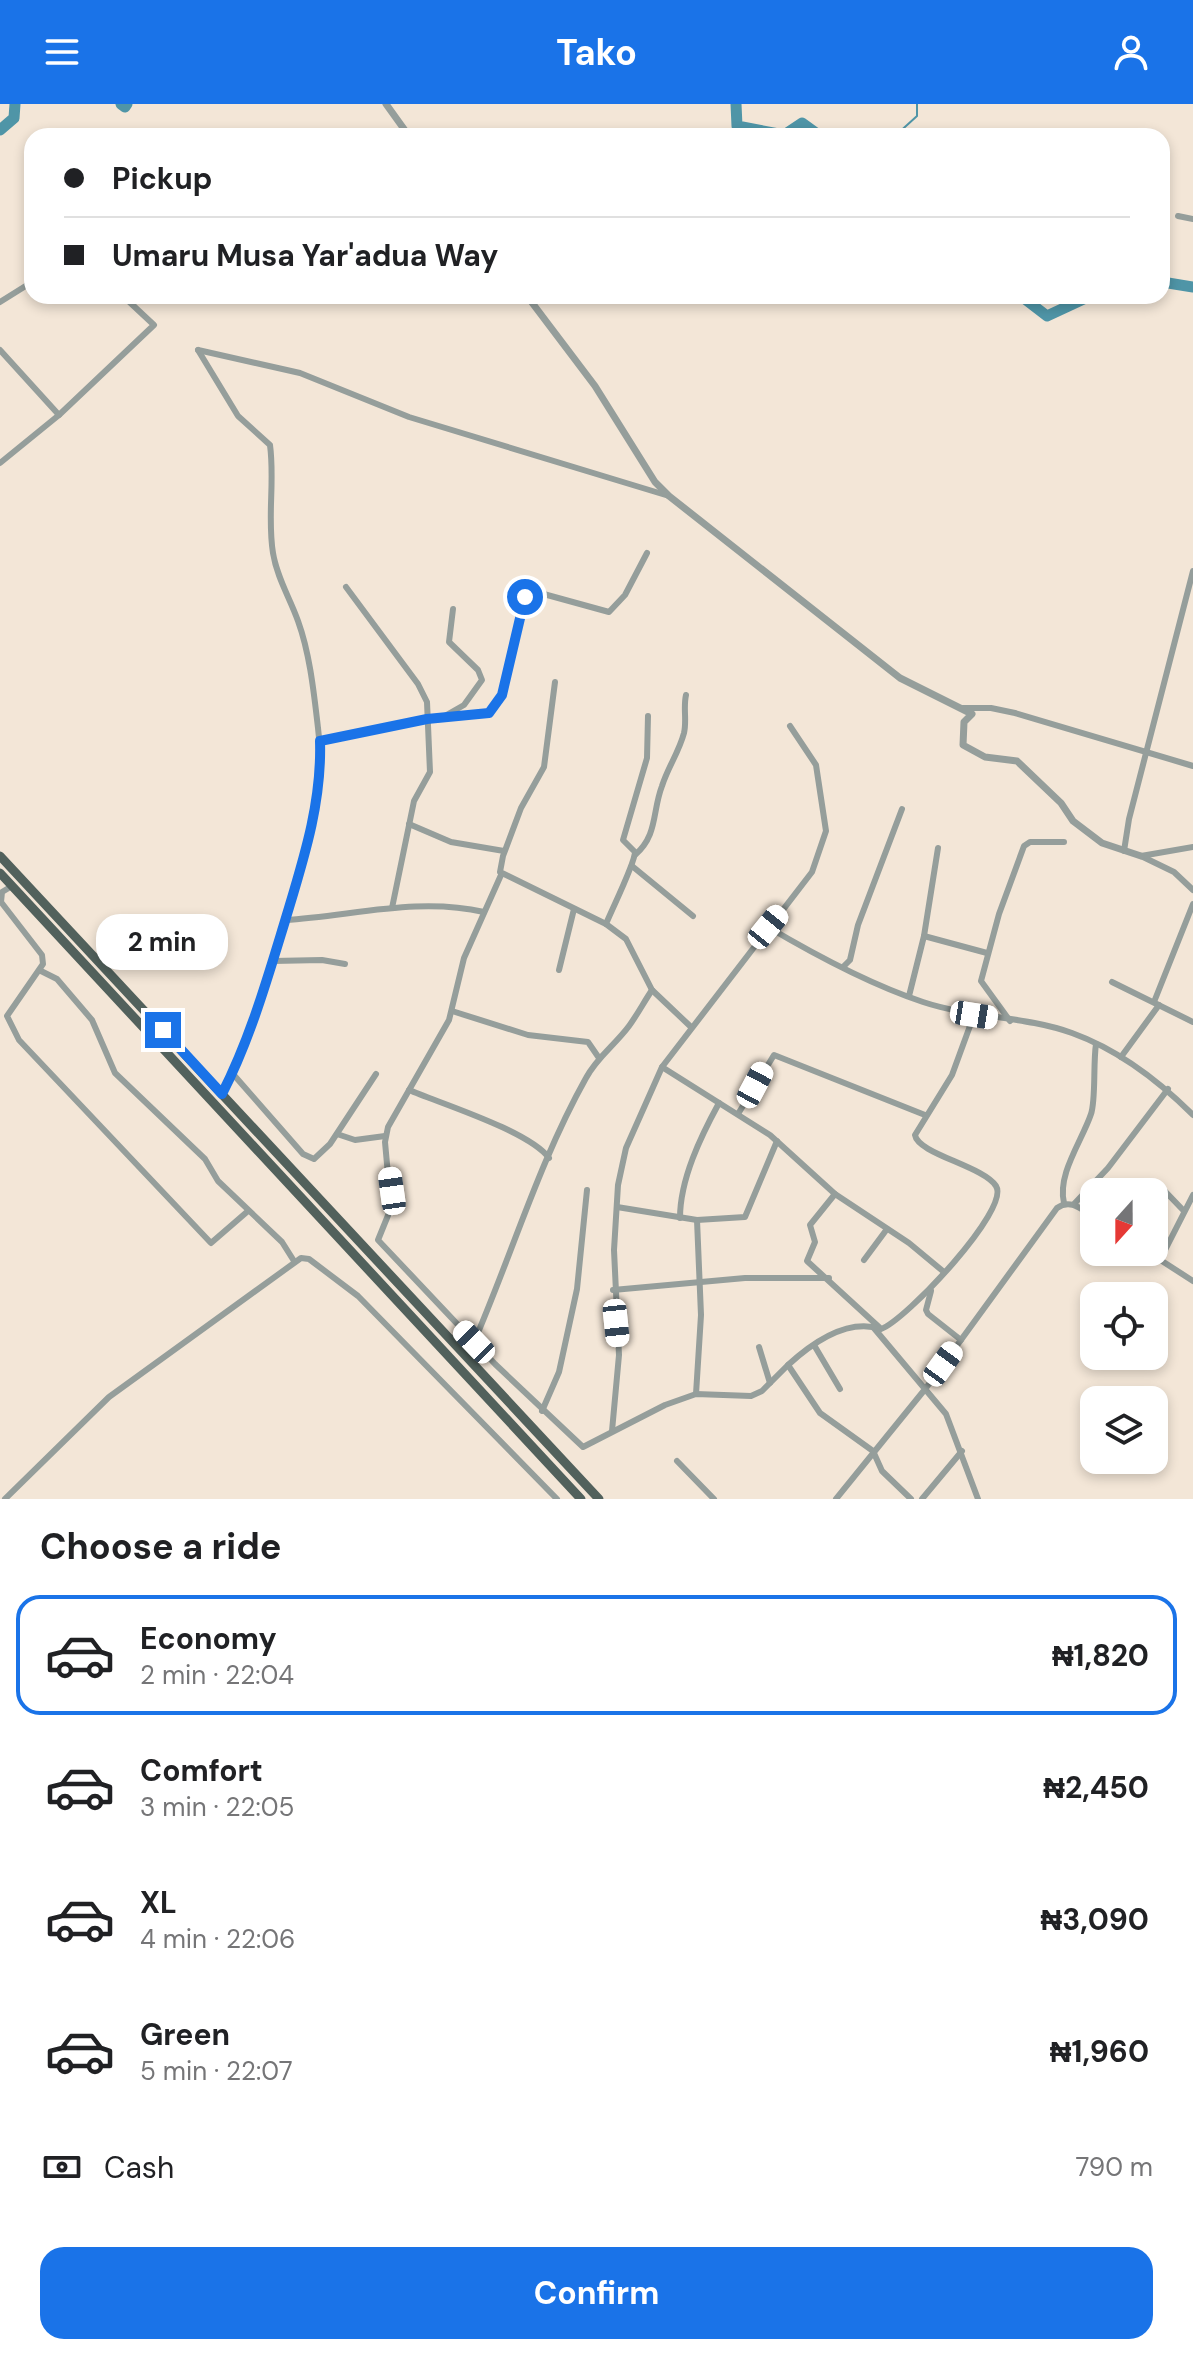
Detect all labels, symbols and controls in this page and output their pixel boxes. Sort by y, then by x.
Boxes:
text: Tako [556,29,637,76]
icon: menu [40,30,84,74]
icon: person [1109,30,1153,74]
text: Pickup [112,159,212,198]
text: Umaru Musa Yar'adua Way [112,236,498,275]
route start [507,579,543,615]
car [744,901,792,953]
callout: 2 min [97,914,229,970]
text: 2 min [128,925,196,959]
car [948,999,1000,1031]
route end [145,1012,181,1048]
car [733,1058,777,1112]
car [377,1166,407,1216]
north arrow [1080,1178,1168,1266]
map controls [1080,1178,1168,1474]
button: locate [1080,1282,1168,1370]
car [602,1298,630,1348]
car [449,1316,499,1368]
car [919,1338,967,1390]
button: layers [1080,1386,1168,1474]
text: Choose a ride [40,1523,281,1570]
icon: car [44,1619,116,1691]
text: Economy [140,1619,277,1658]
text: ₦1,820 [1052,1636,1149,1675]
text: 2 min · 22:04 [140,1658,294,1692]
icon: car [44,1751,116,1823]
text: Comfort [140,1751,263,1790]
text: ₦2,450 [1043,1768,1149,1807]
text: 3 min · 22:05 [140,1790,294,1824]
icon: car [44,1883,116,1955]
text: XL [140,1883,177,1922]
text: ₦3,090 [1041,1900,1149,1939]
text: 4 min · 22:06 [140,1922,295,1956]
icon: car [44,2015,116,2087]
text: Green [140,2015,230,2054]
text: ₦1,960 [1050,2032,1149,2071]
text: 5 min · 22:07 [140,2054,293,2088]
icon: cash [40,2145,84,2189]
text: Cash [104,2148,174,2187]
text: 790 m [1076,2150,1153,2184]
button: Confirm [40,2247,1153,2339]

